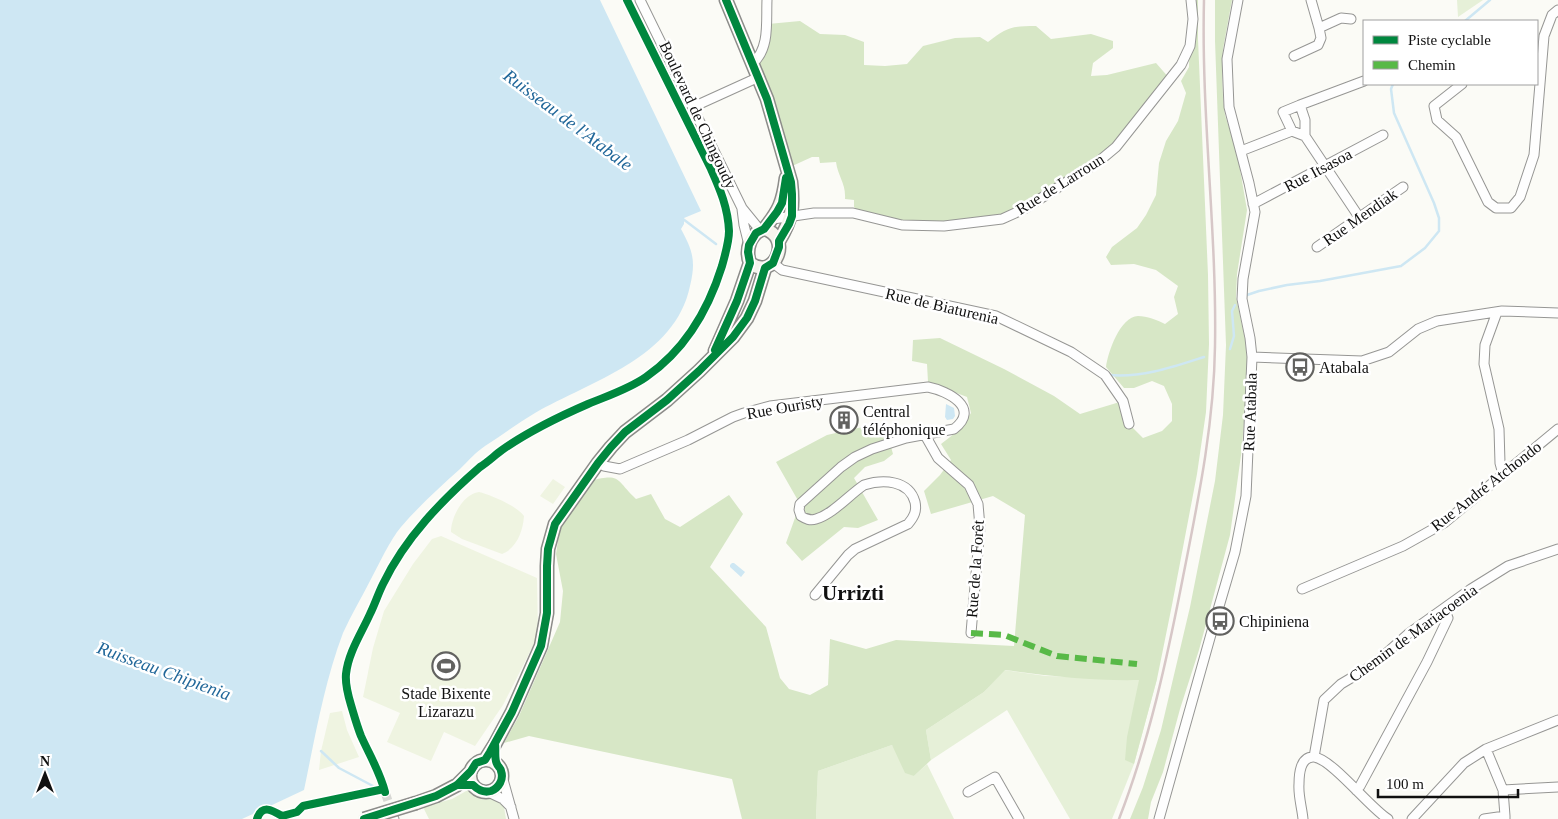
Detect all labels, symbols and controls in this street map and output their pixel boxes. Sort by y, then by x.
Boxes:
legend [1363,20,1538,85]
text: Piste cyclable [1408,32,1491,48]
street label: Boulevard de Chingoudy [655,39,740,192]
text: Chemin [1408,57,1456,73]
water label: Ruisseau de l'Atabale [499,65,636,175]
street label: Rue Itsasoa [1281,145,1355,195]
street label: Rue de Larroun [1013,150,1107,218]
street label: Rue Mendiak [1320,185,1400,249]
street label: Rue de Biaturenia [884,285,1000,327]
bus stop icon: Atabala [1285,352,1315,382]
place label: Atabala [1319,359,1369,376]
street label: Rue Atabala [1240,372,1260,452]
street label: Rue Ouristy [745,392,825,423]
place label: Central téléphonique [863,403,946,439]
building icon: Central téléphonique [829,405,859,435]
street label: Rue André Atchondo [1428,438,1544,534]
street label: Rue de la Forêt [963,519,987,619]
district label: Urrizti [822,581,884,605]
street label: Chemin de Mariacoenia [1346,581,1480,685]
bus stop icon: Chipiniena [1205,606,1235,636]
place label: Chipiniena [1239,613,1309,631]
water label: Ruisseau Chipienia [94,637,233,704]
sports icon: Stade Bixente Lizarazu [431,651,461,681]
place label: Stade Bixente Lizarazu [401,685,491,720]
north arrow [20,749,70,799]
text: N [40,754,50,769]
scale bar [1378,766,1518,798]
text: 100 m [1386,776,1424,792]

